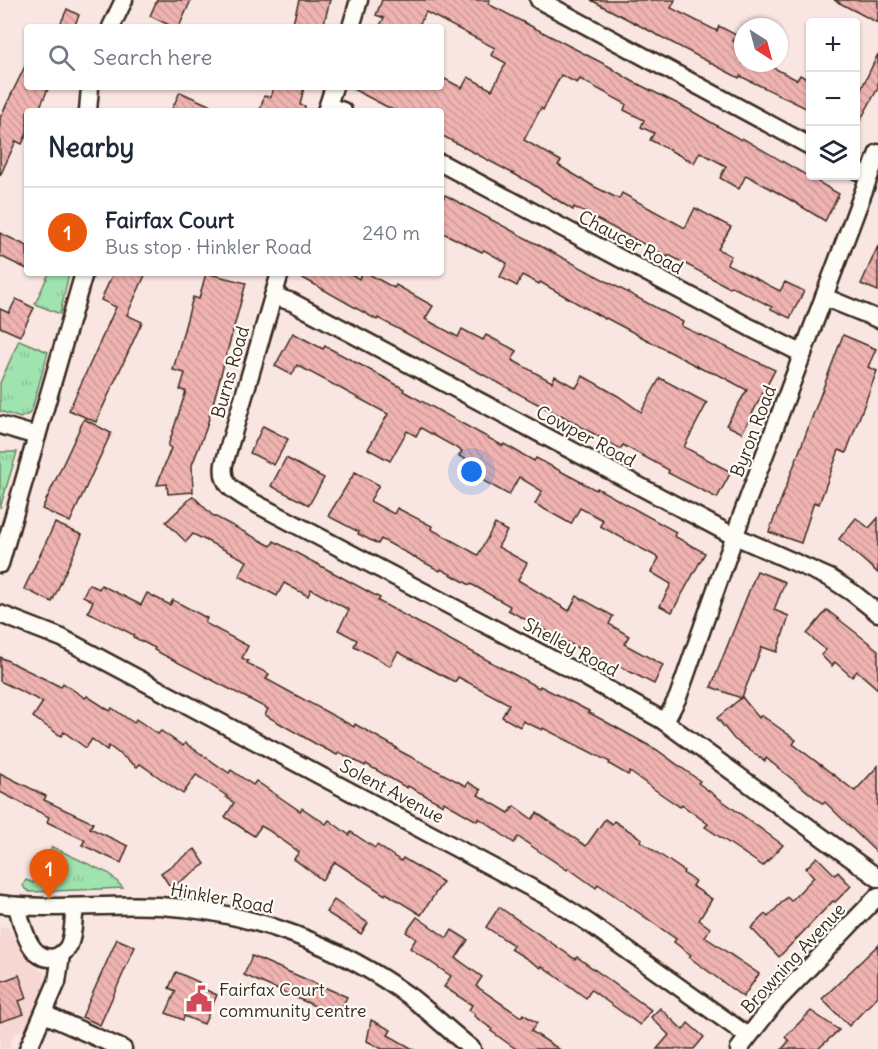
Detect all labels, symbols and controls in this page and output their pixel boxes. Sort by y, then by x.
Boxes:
north arrow [734,18,788,72]
map controls [806,18,860,180]
button: + [806,18,860,72]
search box [24,24,444,90]
icon: search [45,41,78,74]
text: Search here [93,43,212,71]
button: − [806,72,860,126]
button: layers [806,126,860,180]
text: Nearby [48,131,134,164]
street label: Chaucer Road [575,205,688,279]
text: Fairfax Court [105,206,234,234]
text: 1 [64,220,71,245]
text: 240 m [362,220,420,245]
text: Bus stop · Hinkler Road [105,234,312,259]
street label: Burns Road [206,323,254,421]
street label: Byron Road [725,382,781,480]
street label: Cowper Road [532,400,640,472]
your location [457,457,486,486]
street label: Shelley Road [519,612,623,682]
street label: Solent Avenue [336,754,448,828]
pin: 1 [29,850,68,899]
street label: Hinkler Road [169,878,276,918]
street label: Browning Avenue [736,898,850,1018]
place label: Fairfax Court community centre [219,978,367,1022]
public building icon: Fairfax Court community centre [184,984,214,1014]

